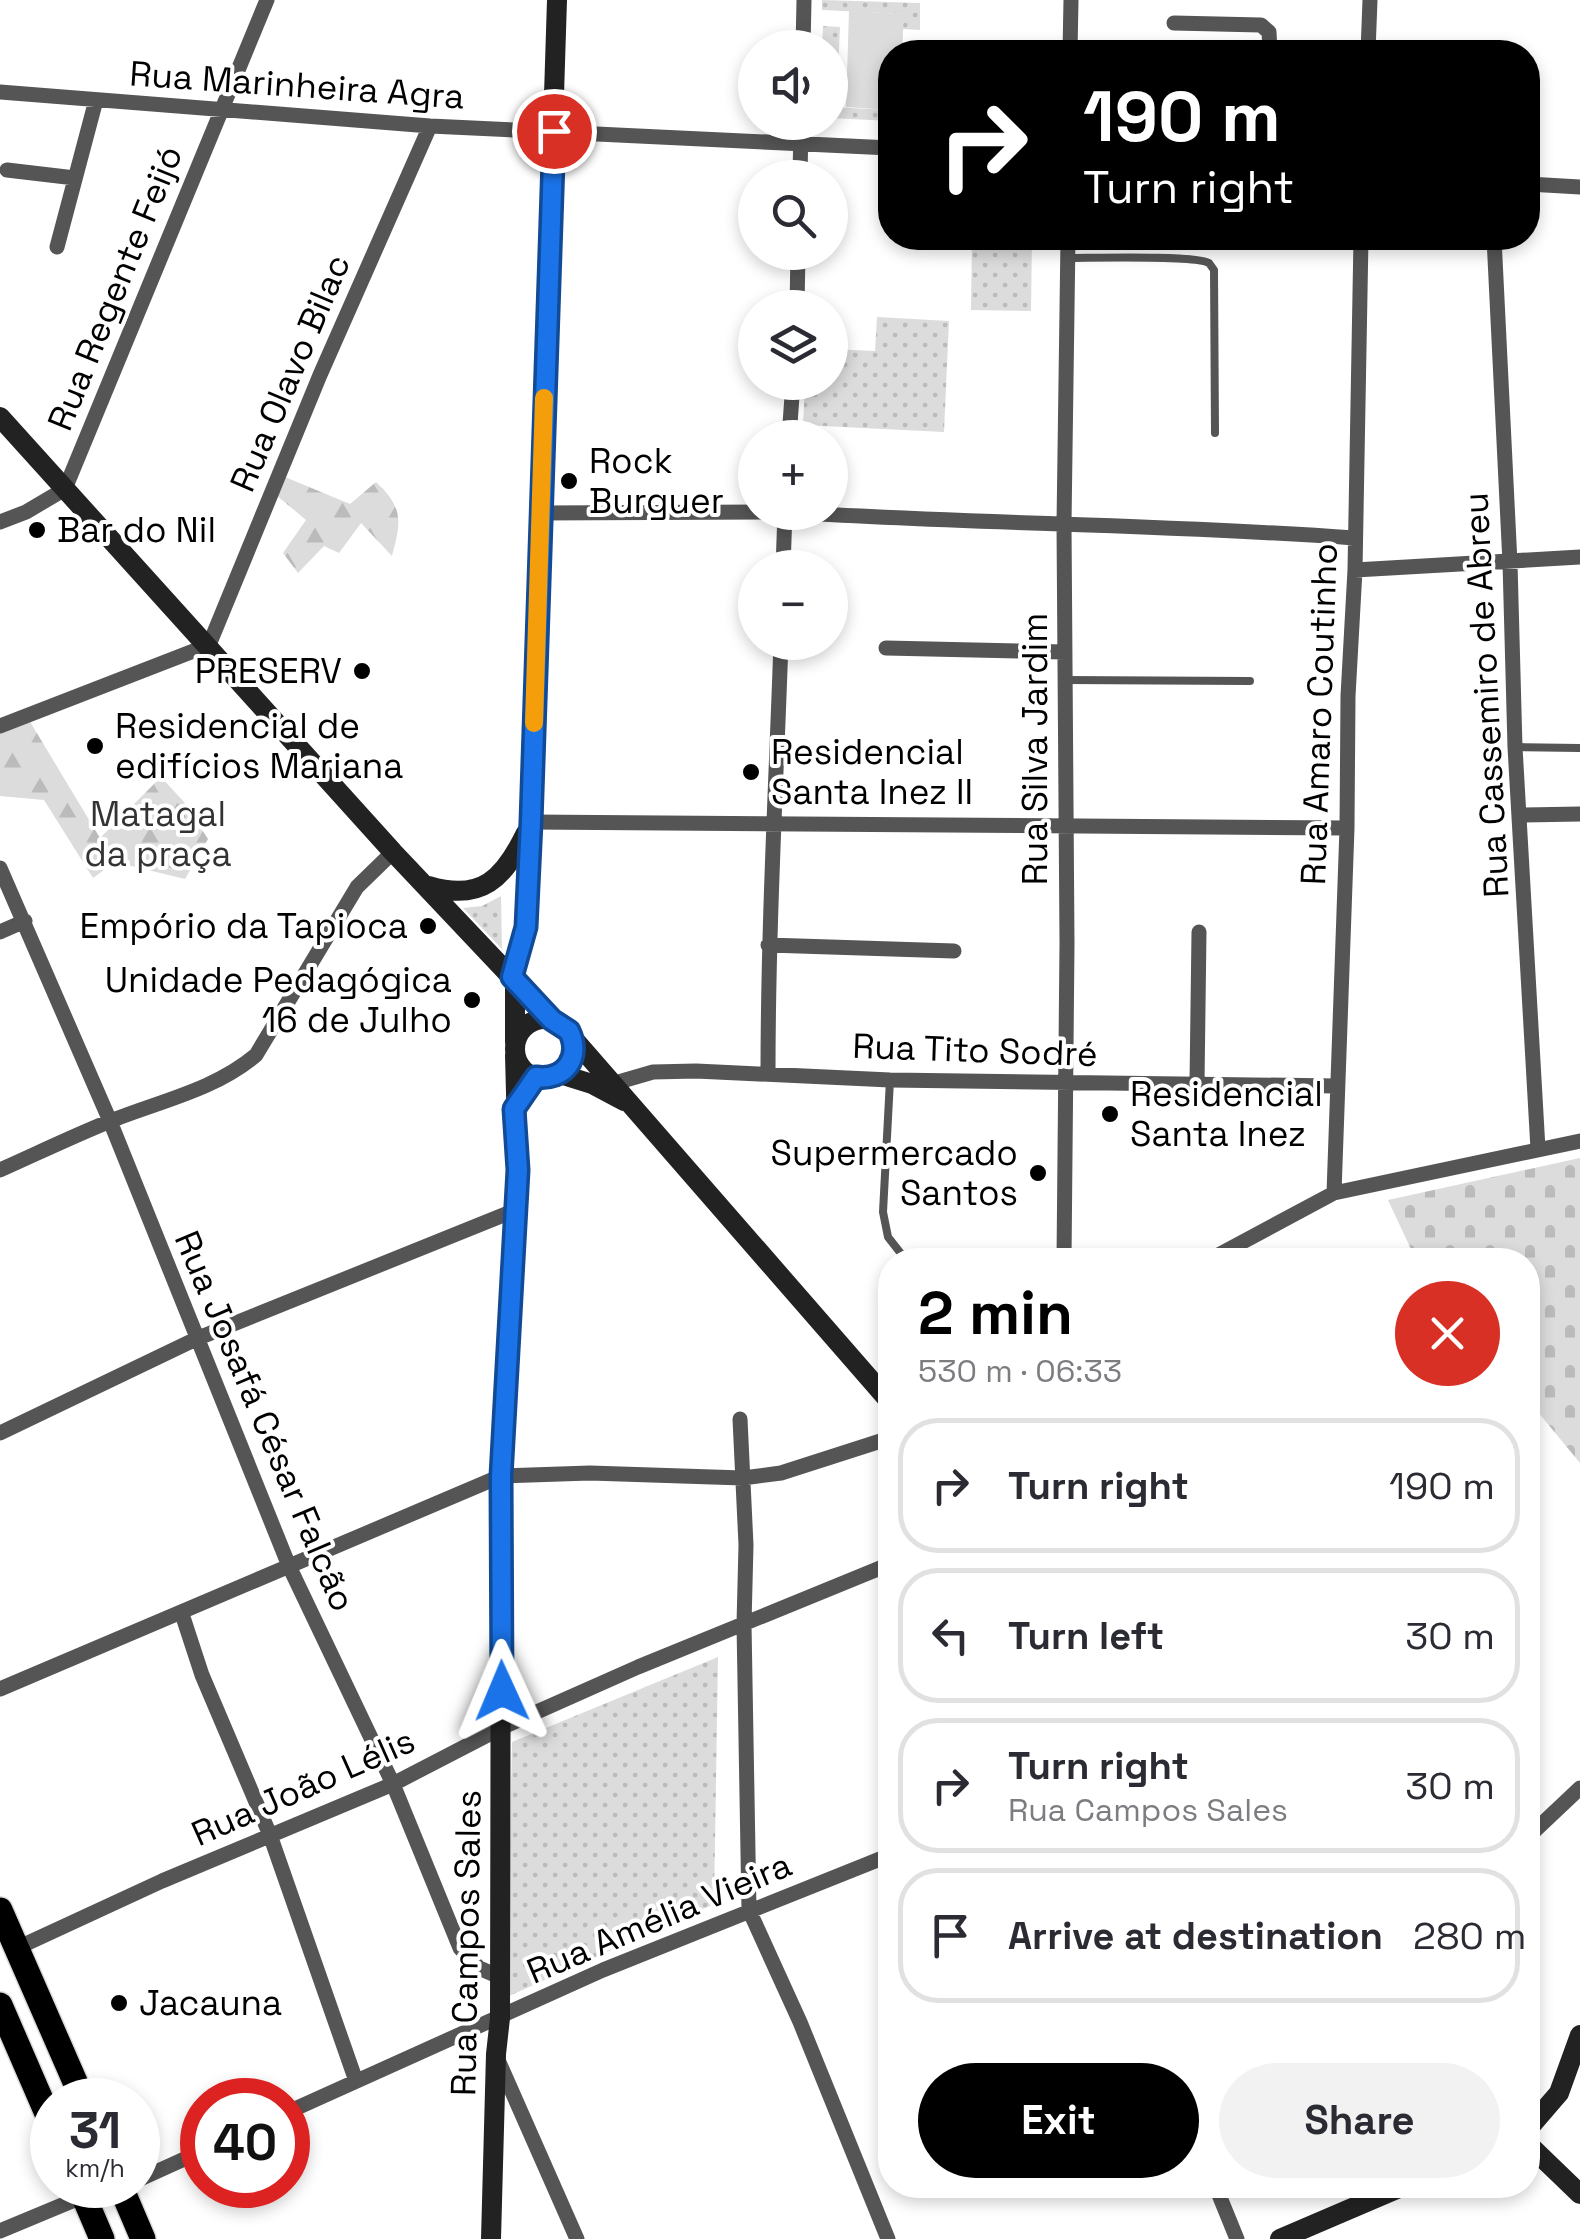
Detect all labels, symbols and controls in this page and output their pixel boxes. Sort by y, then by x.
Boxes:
map controls [738,30,848,660]
button: sound [738,30,848,140]
street label: Rua Marinheira Agra [128,51,466,119]
text: 190 m [1083,72,1281,161]
icon: right [918,80,1048,210]
pin [512,89,597,174]
icon: arrive [527,104,582,159]
street label: Rua Regente Feijó [38,139,192,437]
text: Turn right [1083,159,1294,216]
button: search [738,160,848,270]
street label: Rua Olavo Bilac [220,248,360,498]
button: layers [738,290,848,400]
button: + [738,420,848,530]
place label: Rock Burguer [589,439,724,523]
marker: Rock Burguer [558,470,580,492]
street label: Rua Cassemiro de Abreu [1453,491,1519,899]
place label: Bar do Nil [57,508,216,552]
marker: Bar do Nil [26,519,48,541]
street label: Rua Amaro Coutinho [1291,542,1347,886]
button: − [738,550,848,660]
street label: Rua Silva Jardim [1013,613,1057,885]
place label: PRESERV [195,649,342,693]
marker: PRESERV [351,660,373,682]
place label: Residencial de edifícios Mariana [115,704,403,788]
place label: Residencial Santa Inez II [771,730,973,814]
marker: Residencial de edifícios Mariana [84,735,106,757]
marker: Residencial Santa Inez II [740,761,762,783]
park label: Matagal da praça [84,792,232,876]
place label: Empório da Tapioca [79,904,408,948]
marker: Empório da Tapioca [417,915,439,937]
place label: Unidade Pedagógica 16 de Julho [105,958,452,1042]
marker: Unidade Pedagógica 16 de Julho [461,989,483,1011]
street label: Rua Tito Sodré [852,1024,1098,1076]
place label: Residencial Santa Inez [1130,1072,1323,1156]
marker: Residencial Santa Inez [1099,1103,1121,1125]
place label: Supermercado Santos [771,1131,1018,1215]
marker: Supermercado Santos [1027,1162,1049,1184]
street label: Rua Josafá César Falcão [165,1224,365,1618]
text: 2 min [918,1275,1073,1352]
button: close [1395,1281,1500,1386]
text: 530 m · 06:33 [918,1351,1122,1391]
icon: right [923,1458,978,1513]
text: Turn right [1008,1462,1189,1510]
text: 190 m [1389,1462,1495,1510]
icon: left [923,1608,978,1663]
text: Turn left [1008,1612,1164,1660]
text: 30 m [1405,1612,1495,1660]
position arrow [450,1639,554,1743]
street label: Rua João Lélis [185,1718,421,1856]
text: Turn right [1008,1742,1189,1790]
icon: right [923,1758,978,1813]
text: 30 m [1405,1762,1495,1810]
street label: Rua Campos Sales [441,1790,491,2096]
text: Rua Campos Sales [1008,1790,1288,1830]
street label: Rua Amélia Vieira [520,1842,798,1994]
icon: arrive [923,1908,978,1963]
text: Arrive at destination [1008,1912,1383,1960]
text: 280 m [1413,1912,1526,1960]
place label: Jacauna [139,1981,282,2025]
marker: Jacauna [108,1992,130,2014]
button: Exit [918,2063,1199,2178]
button: Share [1219,2063,1500,2178]
speed limit sign: 40 [180,2078,310,2208]
text: 31 [69,2099,121,2163]
text: km/h [65,2152,125,2184]

